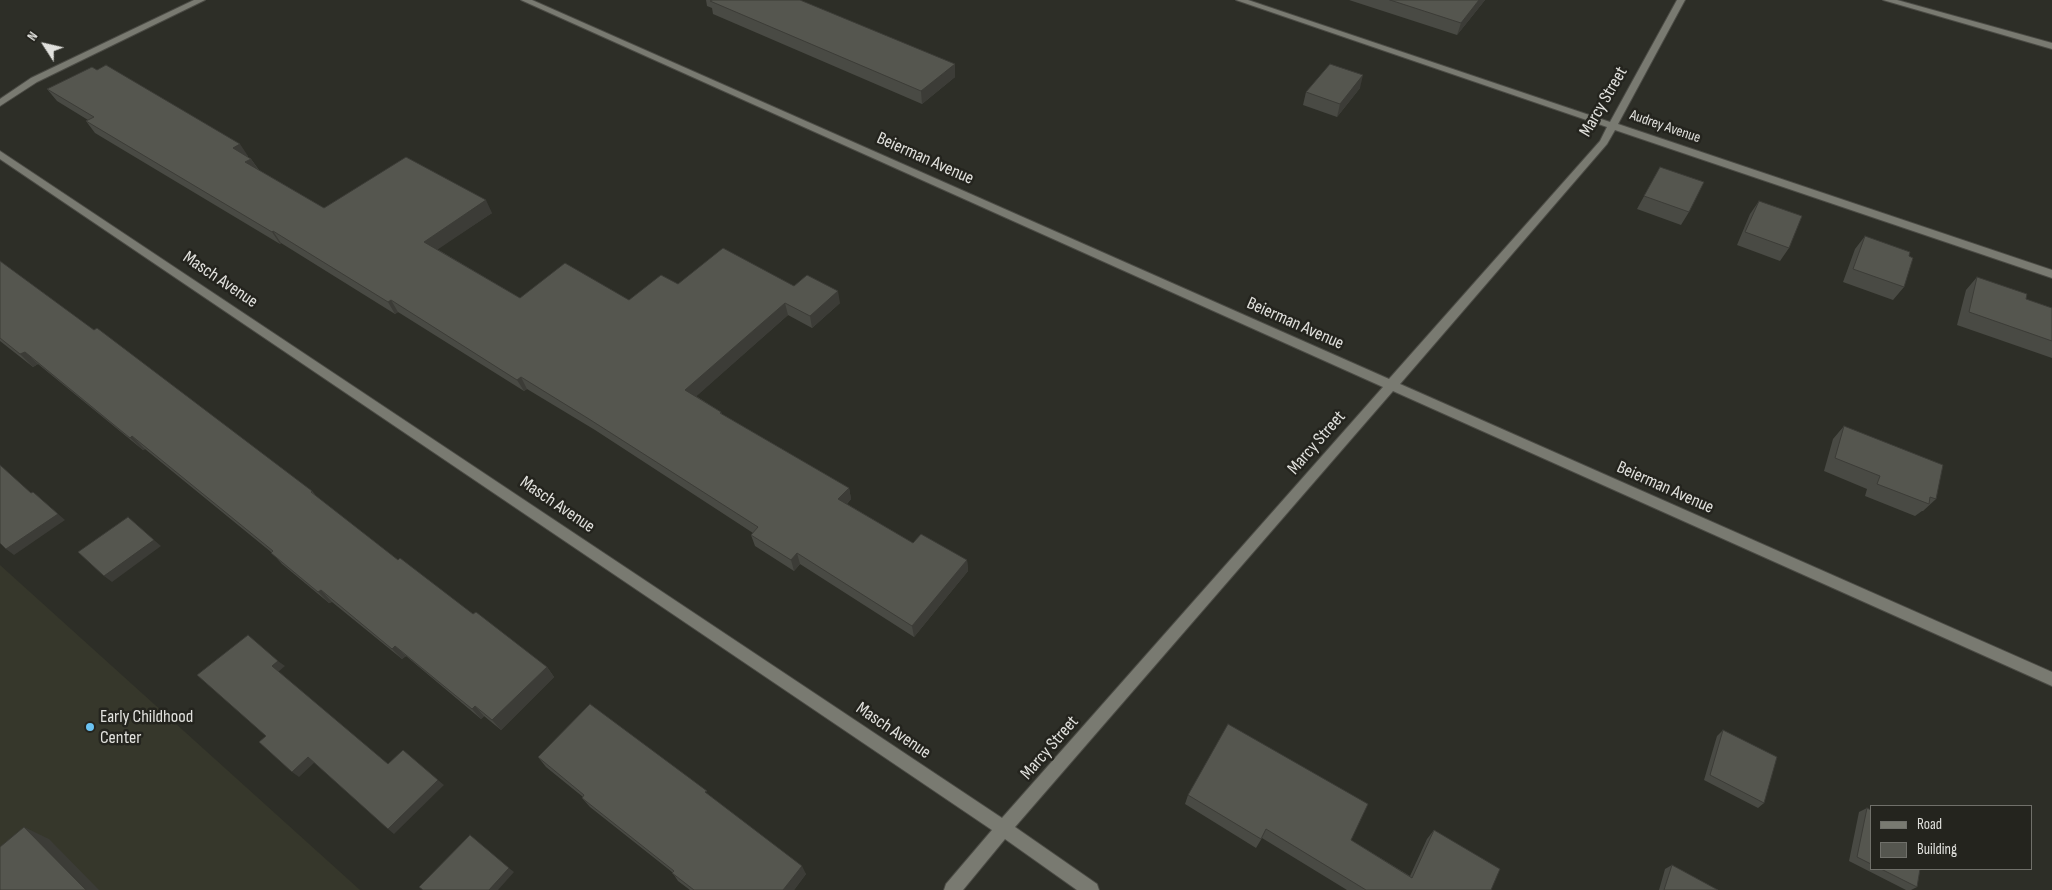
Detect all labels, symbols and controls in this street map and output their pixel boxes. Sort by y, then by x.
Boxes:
north arrow [20,20,70,70]
text: N [23,28,41,44]
street label: Marcy Street [1575,63,1633,141]
street label: Audrey Avenue [1627,106,1703,148]
street label: Beierman Avenue [873,128,977,190]
street label: Masch Avenue [178,247,262,313]
street label: Beierman Avenue [1243,293,1347,355]
street label: Marcy Street [1283,407,1351,479]
street label: Beierman Avenue [1613,457,1717,519]
street label: Masch Avenue [515,472,599,538]
street label: Masch Avenue [851,698,935,764]
place label: Early Childhood Center [100,706,193,749]
street label: Marcy Street [1016,712,1084,784]
marker: Early Childhood Center [84,721,96,733]
legend [1870,805,2032,870]
text: Road [1917,815,1942,834]
text: Building [1917,840,1957,859]

